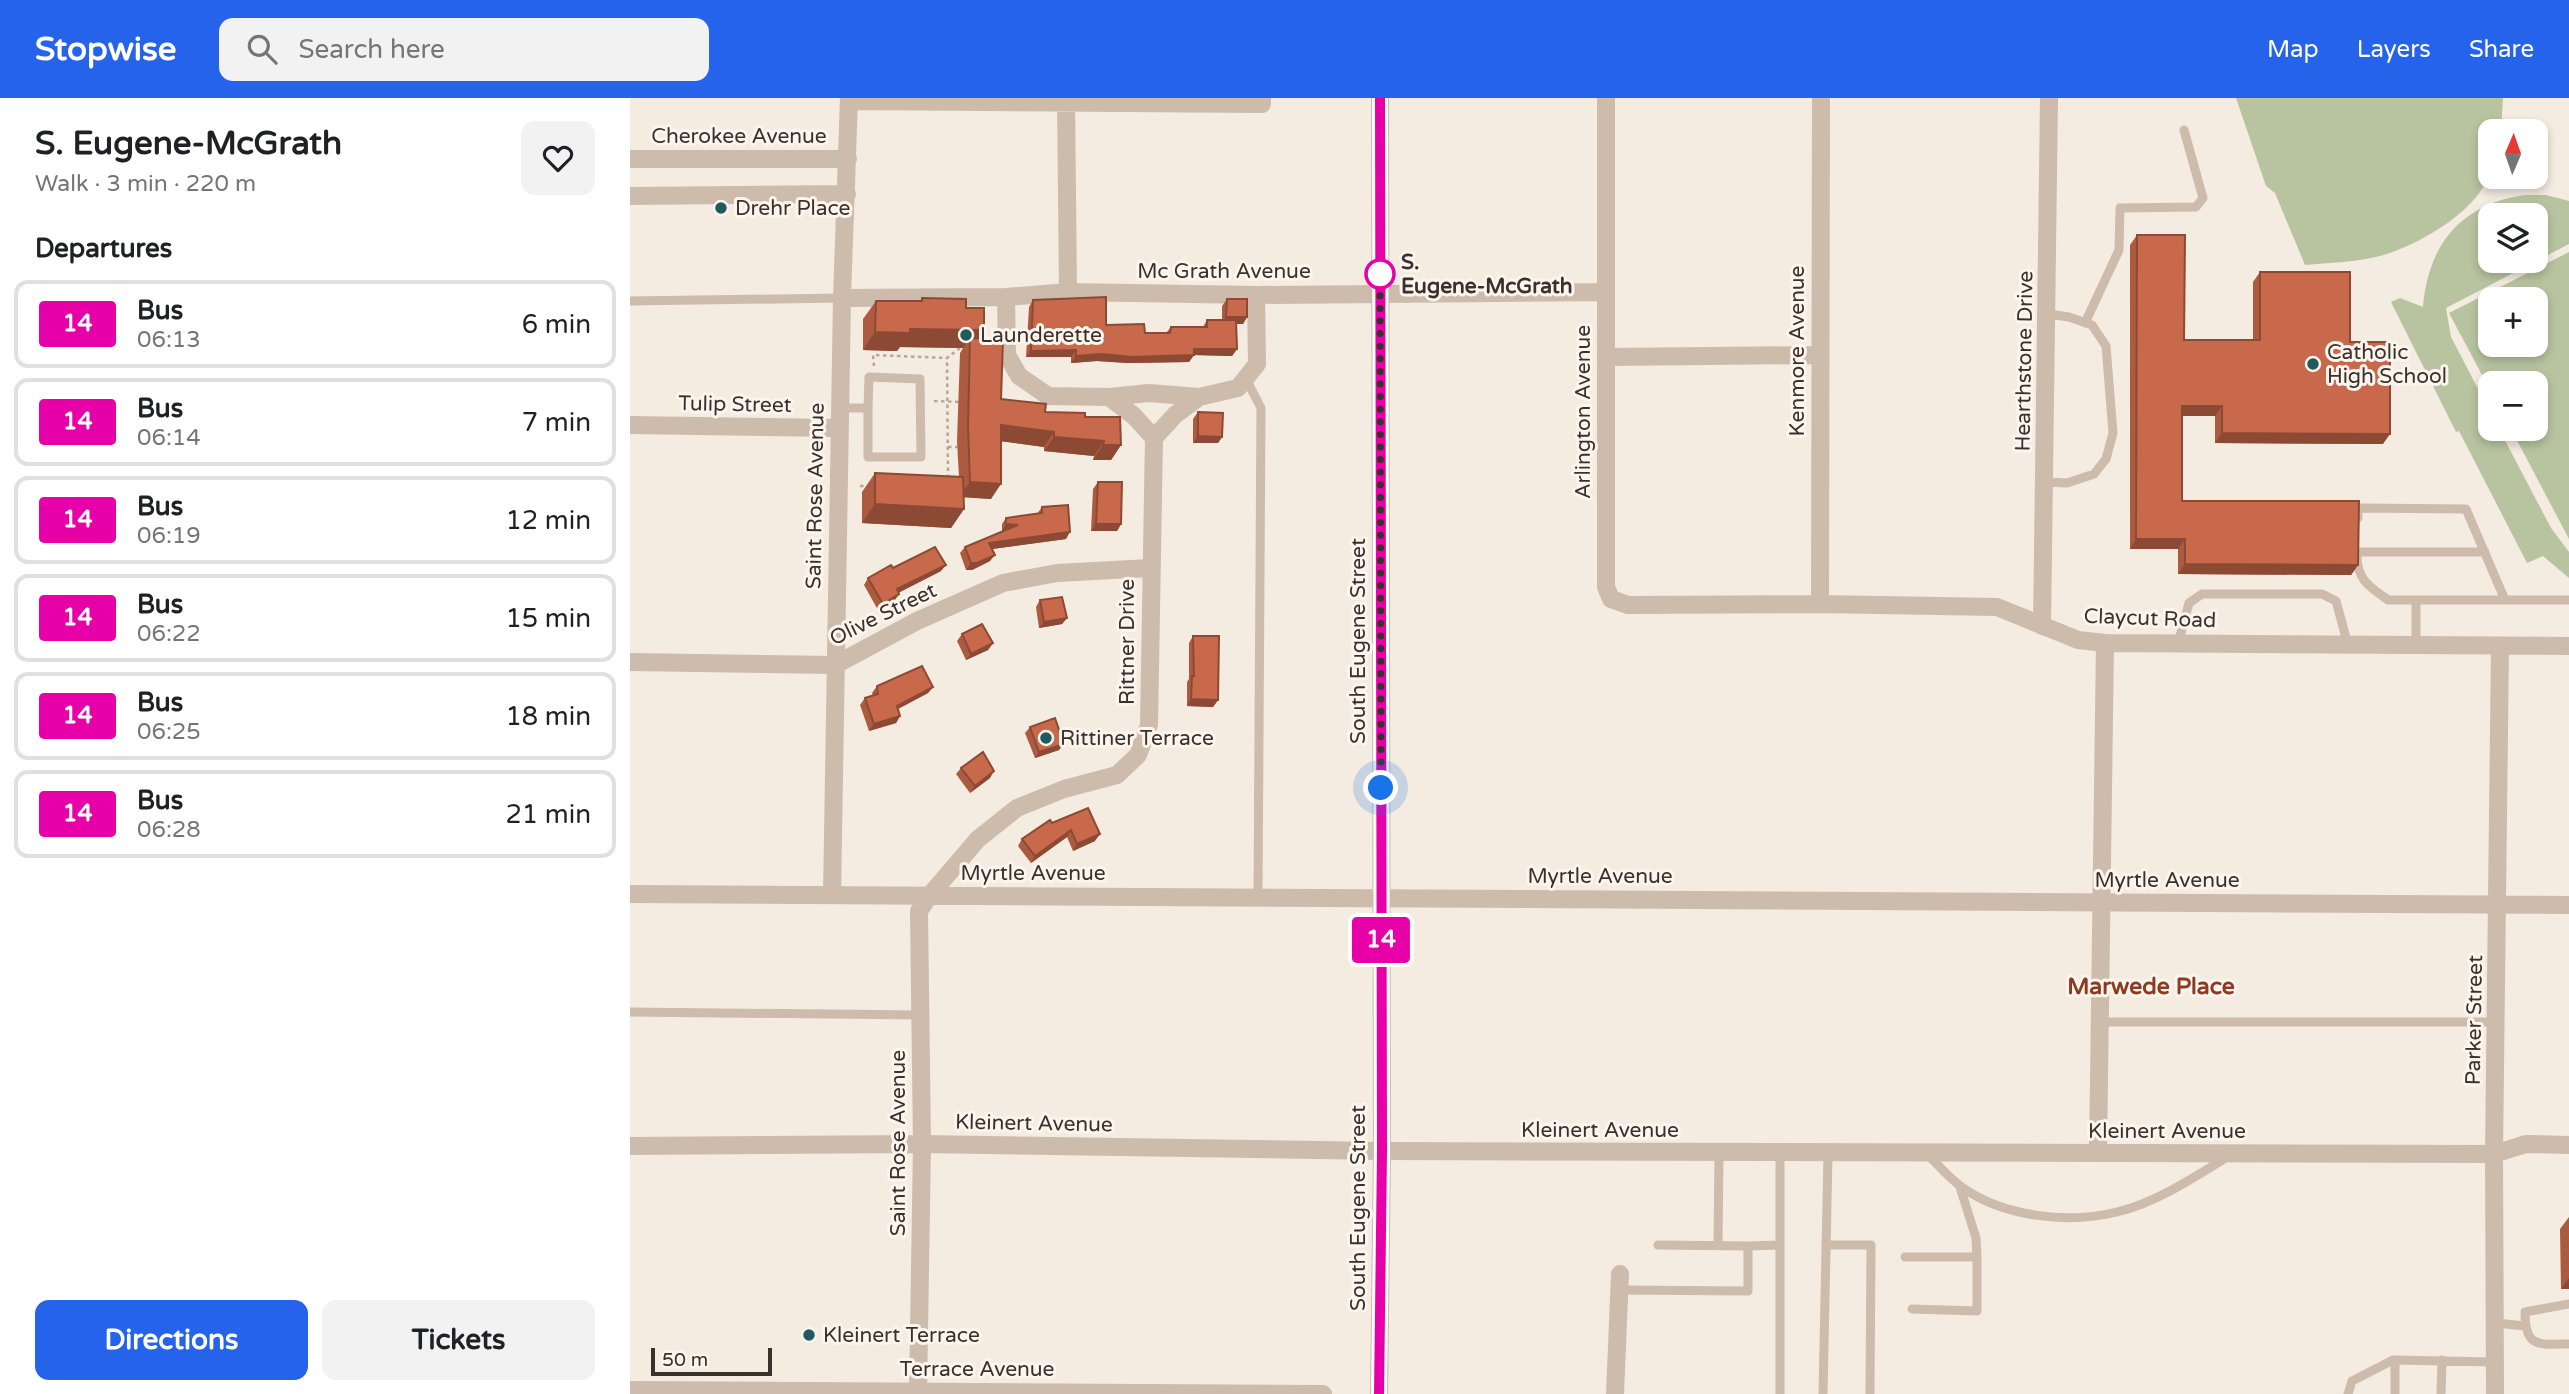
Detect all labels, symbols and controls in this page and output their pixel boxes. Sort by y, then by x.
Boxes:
search box [219,18,709,81]
text: Stopwise [35,30,177,69]
icon: search [243,30,281,68]
text: Search here [299,34,445,65]
text: Map [2267,35,2319,64]
text: Layers [2357,35,2431,64]
text: Share [2469,35,2534,64]
north arrow [2478,119,2548,189]
map controls [2478,119,2548,441]
button: heart [521,121,595,195]
text: S. Eugene-McGrath [35,124,342,163]
street label: Cherokee Avenue [651,124,827,149]
text: Walk · 3 min · 220 m [35,170,256,198]
place label: Drehr Place [735,196,851,221]
marker: Drehr Place [713,200,729,216]
button: layers [2478,203,2548,273]
text: Departures [35,233,172,264]
place label: S. Eugene-McGrath [1401,250,1573,299]
street label: Mc Grath Avenue [1137,259,1311,284]
marker: S. Eugene-McGrath [1365,259,1395,289]
street label: Kenmore Avenue [1785,265,1810,437]
street label: Hearthstone Drive [2010,270,2039,452]
button: + [2478,287,2548,357]
text: Bus [137,295,183,326]
text: 14 [62,309,93,338]
text: 6 min [522,309,591,340]
place label: Launderette [980,323,1102,348]
street label: Arlington Avenue [1571,325,1596,499]
text: 06:13 [137,326,201,354]
marker: Launderette [958,327,974,343]
place label: Catholic High School [2327,340,2447,389]
marker: Catholic High School [2305,356,2321,372]
button: − [2478,371,2548,441]
street label: Tulip Street [678,391,792,418]
text: Bus [137,393,183,424]
street label: Saint Rose Avenue [801,403,830,589]
text: 14 [62,407,93,436]
text: 7 min [522,407,591,438]
text: 06:14 [137,424,201,452]
text: Bus [137,491,183,522]
text: 14 [62,505,93,534]
text: 12 min [505,505,591,536]
text: 06:19 [137,522,201,550]
street label: South Eugene Street [1346,538,1371,744]
street label: Olive Street [826,578,941,651]
street label: Rittner Drive [1115,579,1140,705]
text: Bus [137,589,183,620]
text: 14 [62,603,93,632]
text: 15 min [505,603,591,634]
street label: Claycut Road [2083,604,2217,633]
text: 06:22 [137,620,201,648]
text: Bus [137,687,183,718]
text: 14 [62,701,93,730]
text: 18 min [505,701,591,732]
text: 06:25 [137,718,201,746]
place label: Rittiner Terrace [1060,726,1214,751]
marker: Rittiner Terrace [1038,730,1054,746]
your location [1363,770,1398,805]
text: Bus [137,785,183,816]
text: 14 [62,799,93,828]
text: 21 min [505,799,591,830]
text: 06:28 [137,816,201,844]
street label: Myrtle Avenue [960,861,1106,886]
street label: Myrtle Avenue [1527,864,1673,889]
street label: Myrtle Avenue [2094,868,2240,893]
line badge: 14 [1350,917,1412,963]
text: 14 [1366,925,1396,954]
street label: Parker Street [2461,955,2488,1085]
district label: Marwede Place [2067,973,2235,1001]
street label: Saint Rose Avenue [886,1050,911,1236]
street label: South Eugene Street [1346,1105,1371,1311]
street label: Kleinert Avenue [955,1110,1113,1137]
street label: Kleinert Avenue [1521,1118,1679,1143]
street label: Kleinert Avenue [2088,1119,2246,1144]
button: Directions [35,1300,308,1380]
button: Tickets [322,1300,595,1380]
place label: Kleinert Terrace [823,1323,980,1348]
marker: Kleinert Terrace [801,1327,817,1343]
scale bar [651,1345,772,1377]
text: 50 m [662,1349,708,1371]
street label: Terrace Avenue [900,1357,1055,1382]

